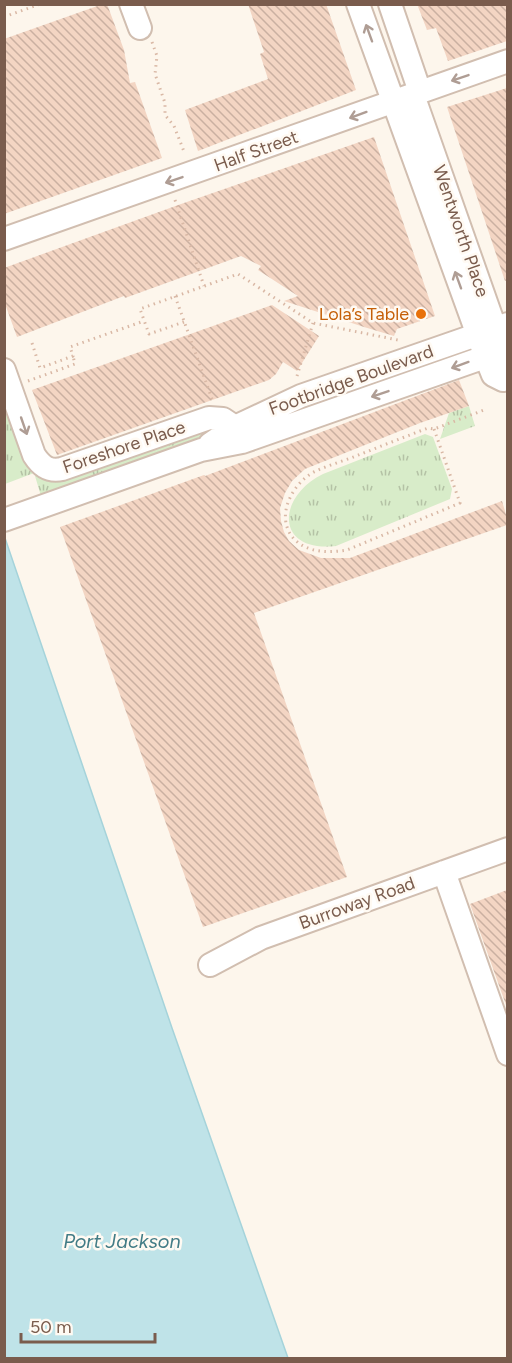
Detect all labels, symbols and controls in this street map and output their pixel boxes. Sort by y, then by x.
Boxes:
one-way arrow [363,25,374,43]
one-way arrow [451,73,470,84]
one-way arrow [349,110,368,121]
street label: Half Street [211,126,301,176]
street label: Wentworth Place [428,162,494,300]
one-way arrow [165,175,184,186]
one-way arrow [451,271,462,290]
place label: Lola’s Table [319,303,409,325]
marker: Lola’s Table [414,307,428,321]
street label: Footbridge Boulevard [266,340,436,420]
one-way arrow [451,361,470,372]
one-way arrow [371,390,390,401]
one-way arrow [19,416,30,435]
street label: Foreshore Place [60,416,188,478]
street label: Burroway Road [296,872,418,934]
water label: Port Jackson [63,1229,181,1253]
scale bar [21,1306,154,1344]
text: 50 m [30,1316,72,1338]

